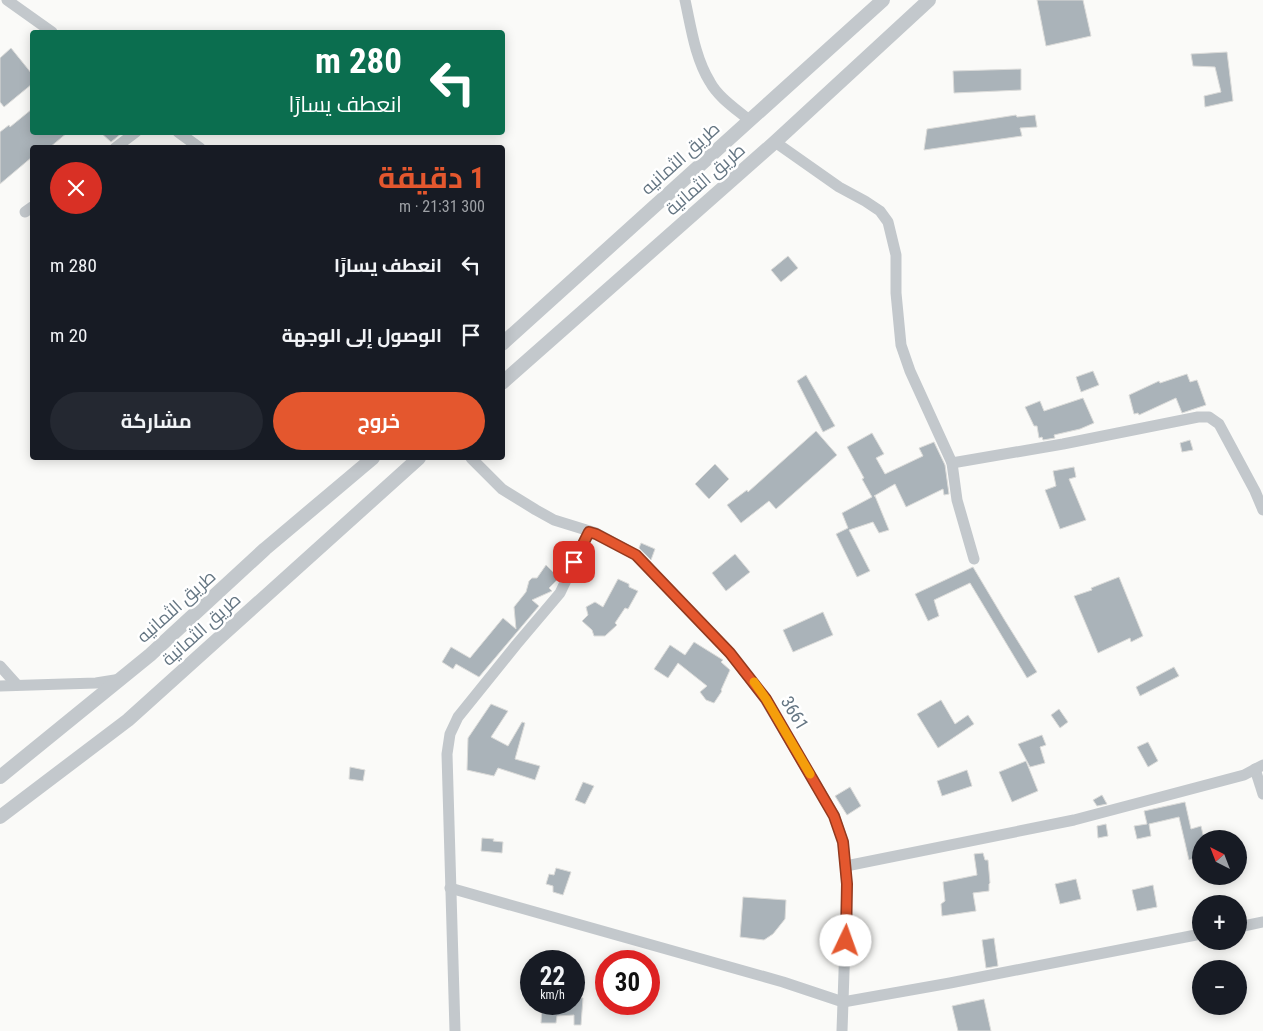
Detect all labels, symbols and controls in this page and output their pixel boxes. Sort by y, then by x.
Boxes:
text: 280 m [315,41,402,82]
icon: left [420,50,485,115]
text: انعطف يسارًا [288,92,402,117]
street label: طريق الثمانيه [636,117,725,200]
street label: طريق الثمانية [661,139,750,221]
text: 1 دقيقة [378,160,485,195]
button: close [50,162,102,214]
text: 300 m · 21:31 [399,197,485,216]
icon: left [457,251,485,279]
text: 280 m [50,254,97,277]
text: انعطف يسارًا [334,254,442,277]
icon: arrive [457,321,485,349]
text: 20 m [50,324,87,347]
text: الوصول إلى الوجهة [282,324,442,347]
button: مشاركة [50,392,263,450]
button: خروج [273,392,485,450]
pin [553,541,595,583]
icon: arrive [560,548,588,576]
street label: طريق الثمانيه [132,565,221,648]
street label: طريق الثمانية [157,588,246,671]
street label: 3661 [777,692,813,734]
north arrow [1192,830,1248,885]
map controls [1192,830,1247,1015]
button: + [1192,895,1247,950]
position arrow [819,914,871,966]
speed limit sign: 30 [595,950,660,1015]
button: − [1192,960,1247,1015]
text: 22 [540,962,565,991]
text: km/h [540,988,565,1002]

